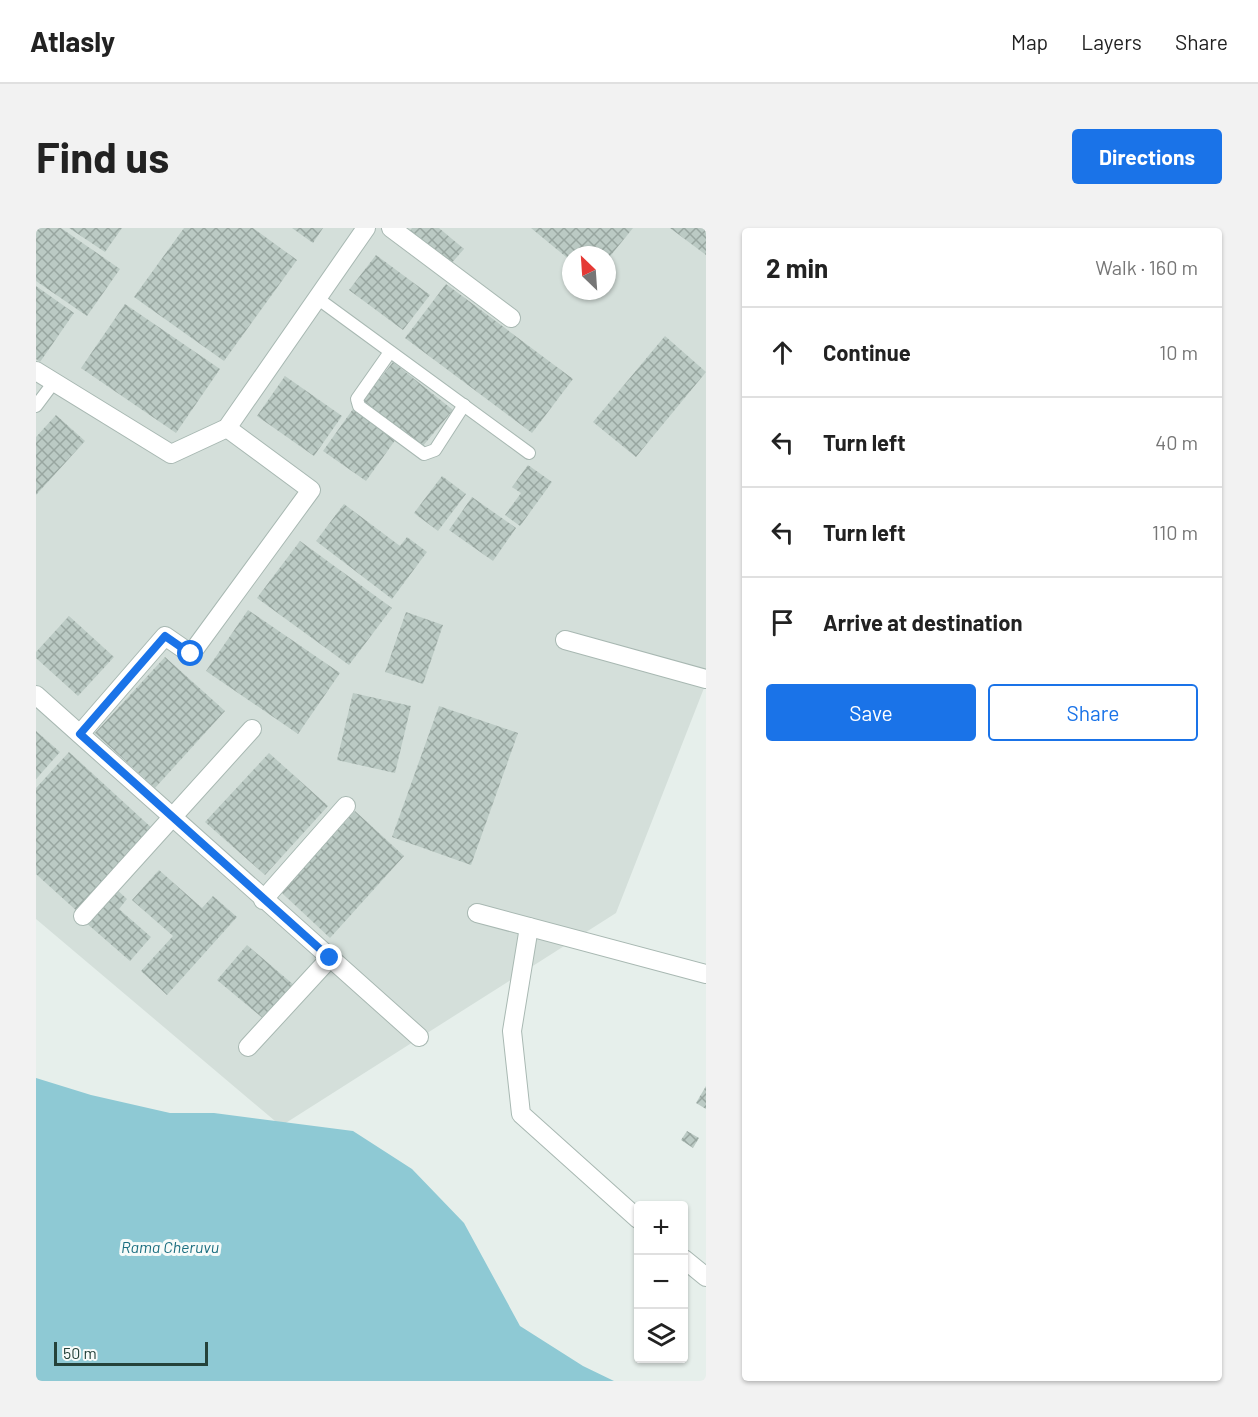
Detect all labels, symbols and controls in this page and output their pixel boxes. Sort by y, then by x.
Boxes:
text: Atlasly [30,24,115,58]
text: Map [1011,29,1048,54]
text: Layers [1081,29,1142,54]
text: Share [1175,29,1228,54]
button: Directions [1072,129,1222,184]
text: Find us [36,131,169,181]
north arrow [562,246,616,300]
text: 2 min [766,252,828,283]
text: Walk · 160 m [1095,255,1198,279]
icon: ahead [766,336,799,369]
text: Continue [823,339,911,365]
text: 10 m [1159,340,1198,364]
icon: left [766,426,799,459]
text: Turn left [823,429,906,455]
text: 40 m [1155,430,1198,454]
icon: left [766,516,799,549]
text: Turn left [823,519,906,545]
text: 110 m [1152,520,1198,544]
icon: arrive [766,606,799,639]
text: Arrive at destination [823,609,1022,635]
route start [177,640,203,666]
button: Save [766,684,976,741]
button: Share [988,684,1198,741]
route end [316,944,342,970]
map controls [634,1201,688,1363]
button: + [634,1201,688,1255]
water label: Rama Cheruvu [121,1237,219,1256]
button: − [634,1255,688,1309]
button: layers [634,1309,688,1363]
scale bar [54,1339,208,1366]
text: 50 m [63,1343,97,1362]

